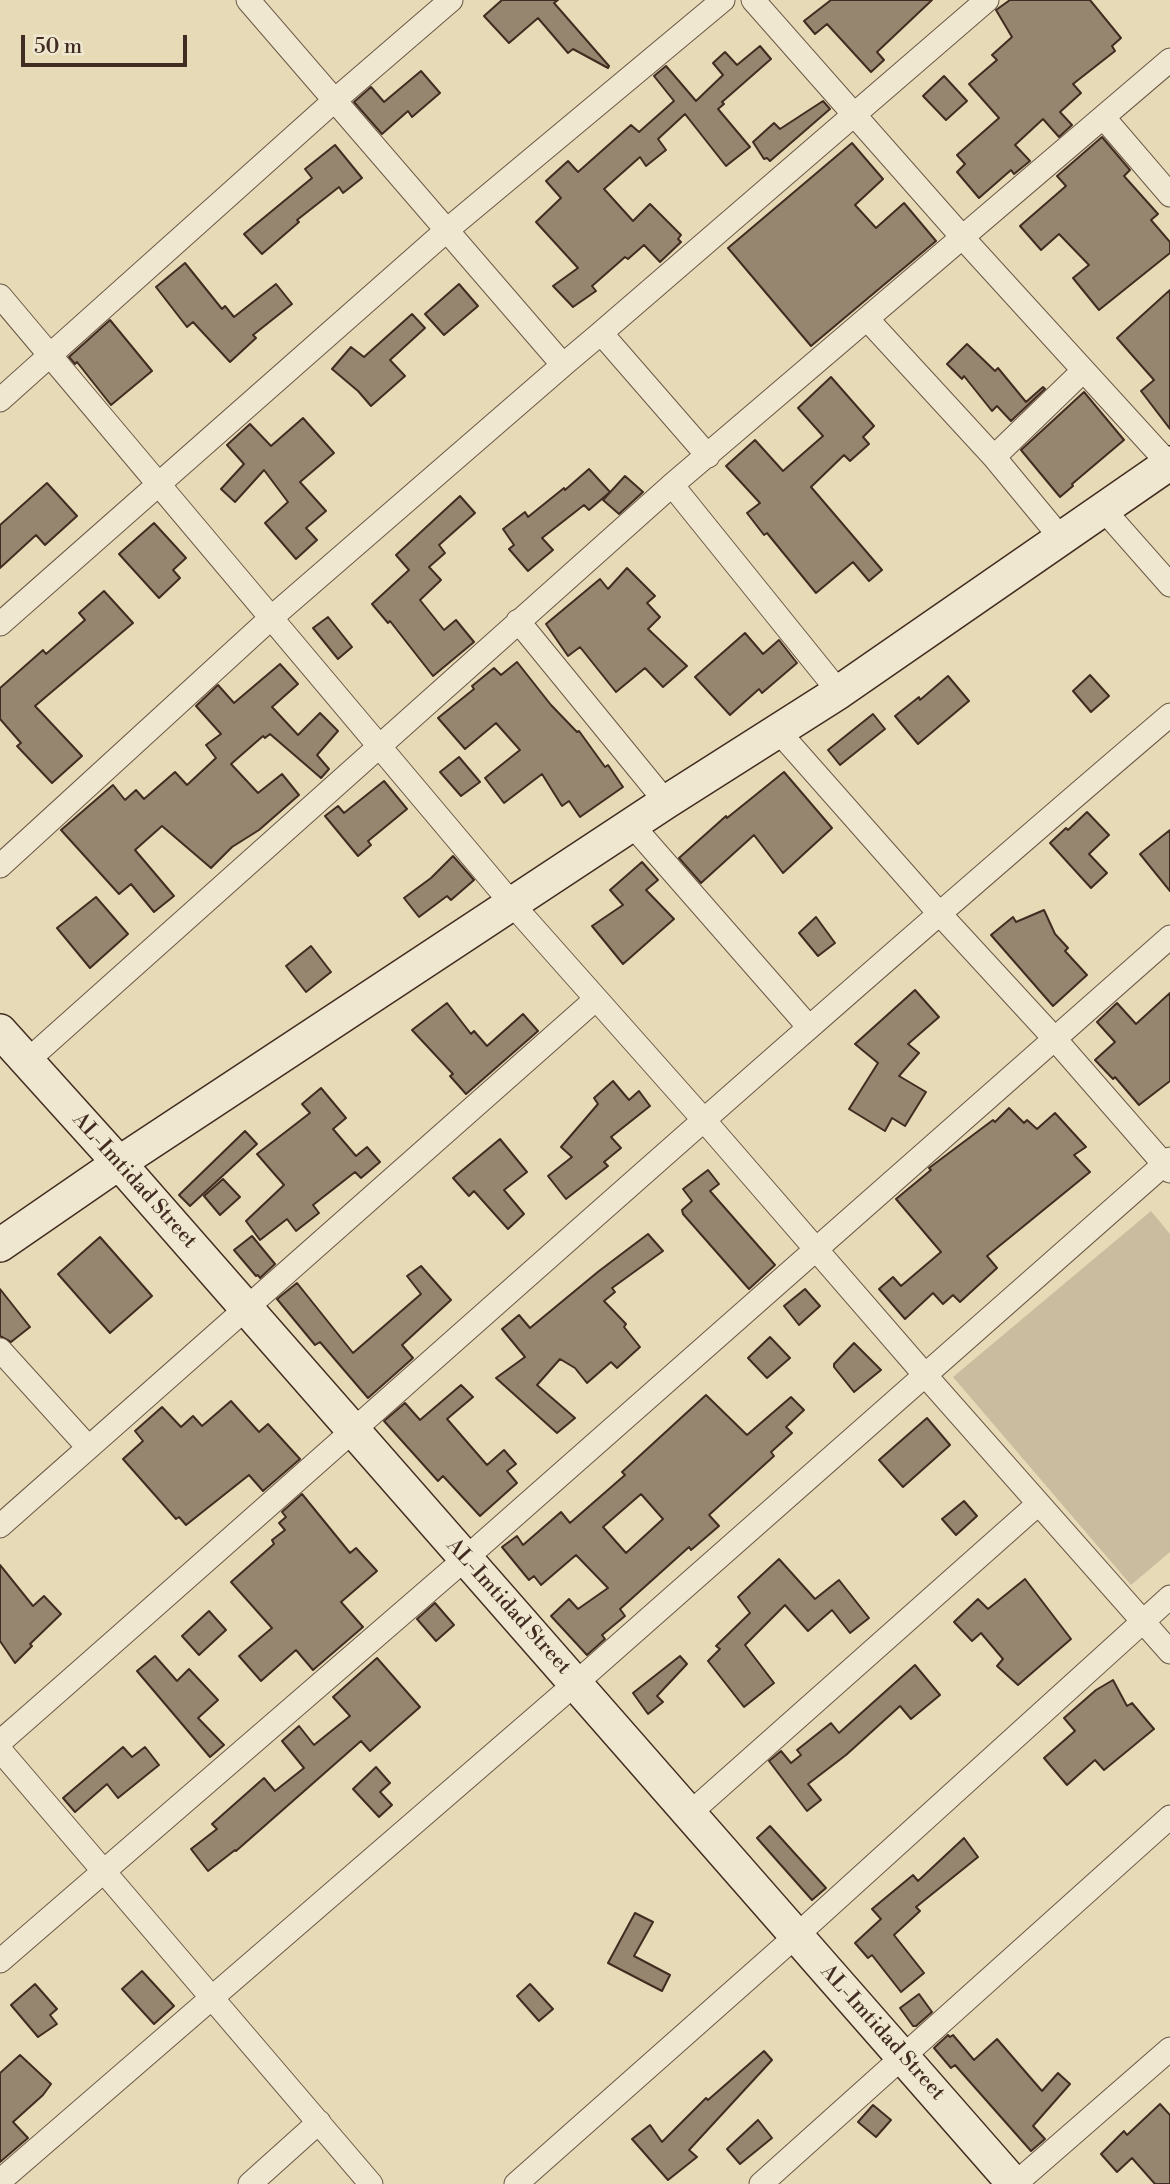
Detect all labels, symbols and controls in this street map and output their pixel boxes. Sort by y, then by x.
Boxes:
scale bar [24,21,191,65]
text: 50 m [34,34,82,60]
street label: AL-Imtidad Street [66,1108,202,1254]
street label: AL-Imtidad Street [440,1534,576,1680]
street label: AL-Imtidad Street [814,1960,950,2106]

